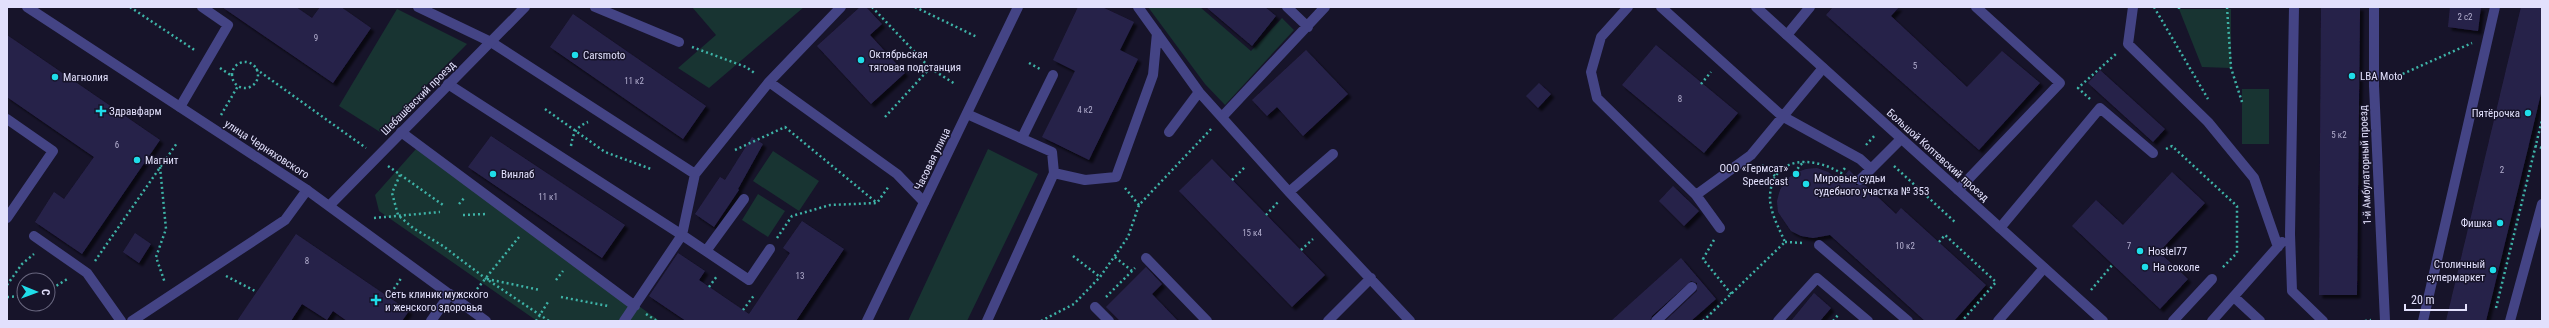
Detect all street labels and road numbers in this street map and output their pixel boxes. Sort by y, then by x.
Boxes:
street label: Шебашёвский проезд [378,58,458,138]
street label: 1-й Амбулаторный проезд [2357,105,2374,225]
street label: Большой Коптевский проезд [1884,106,1991,205]
street label: улица Черняховского [222,117,312,182]
street label: Часовая улица [912,126,953,193]

